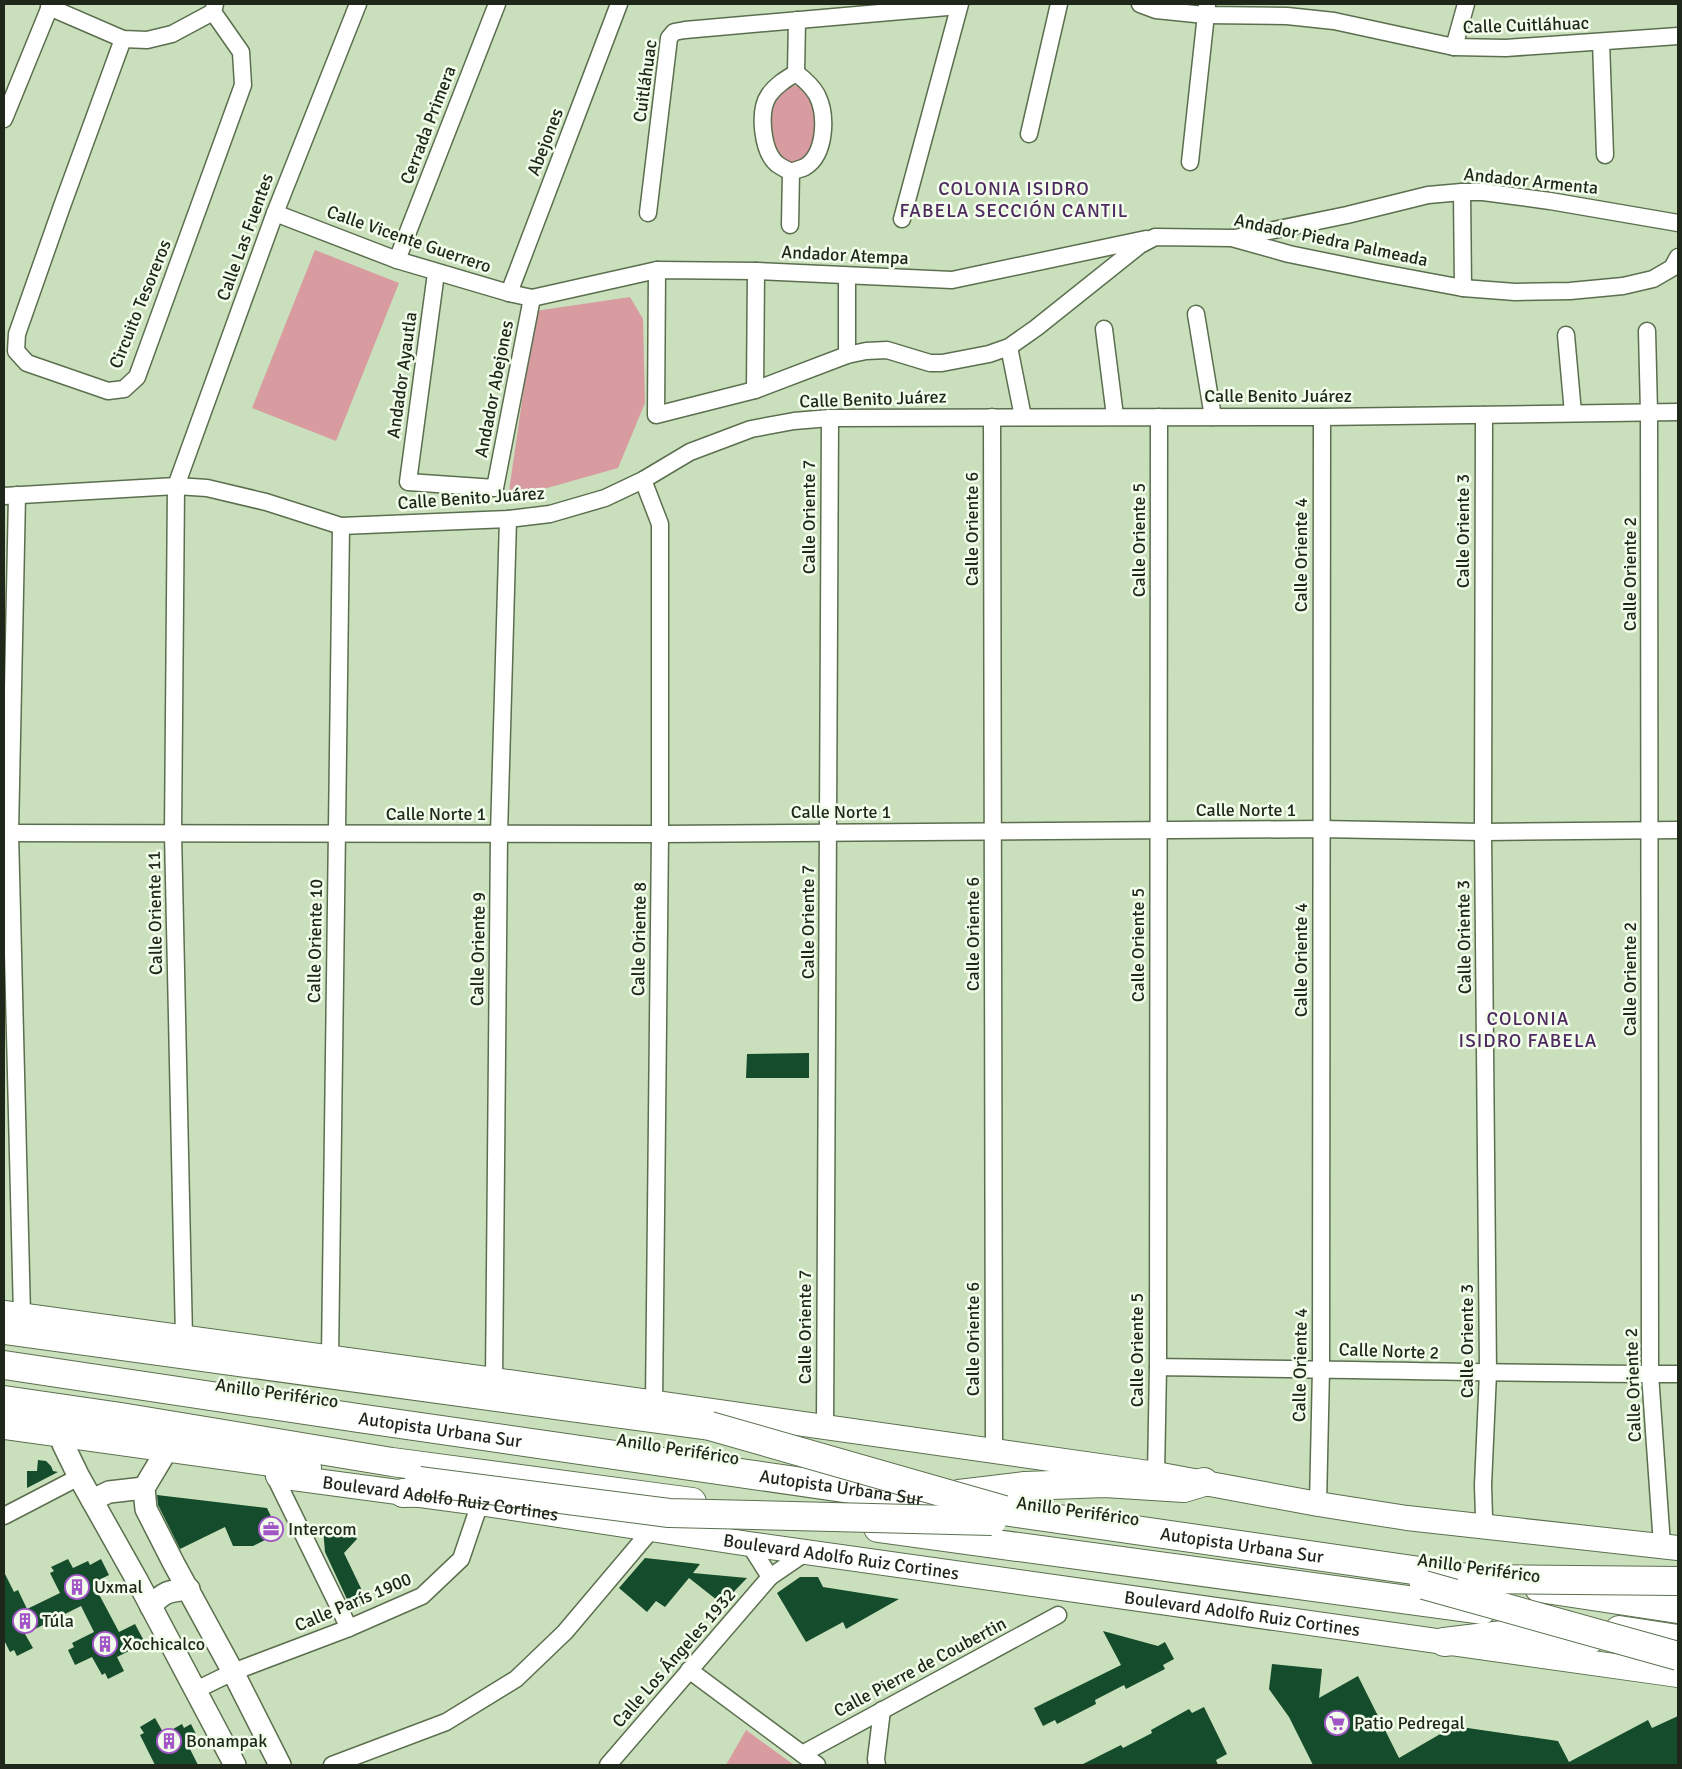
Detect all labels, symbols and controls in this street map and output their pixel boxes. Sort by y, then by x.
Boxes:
street label: Calle Cuitláhuac [1462,12,1590,38]
street label: Cuitláhuac [628,38,662,124]
street label: Cerrada Primera [395,63,461,187]
street label: Abejones [522,105,568,179]
street label: Andador Armenta [1463,163,1599,199]
street label: Calle Las Fuentes [212,170,278,304]
district label: COLONIA ISIDRO FABELA SECCIÓN CANTIL [900,177,1128,223]
street label: Calle Vicente Guerrero [324,201,494,277]
street label: Andador Piedra Palmeada [1232,209,1430,271]
street label: Circuito Tesoreros [104,236,176,372]
street label: Andador Atempa [781,241,909,269]
street label: Andador Ayautla [382,310,422,440]
street label: Andador Abejones [470,318,518,460]
street label: Calle Benito Juárez [799,385,947,413]
street label: Calle Benito Juárez [1204,385,1352,407]
street label: Calle Oriente 7 [798,460,820,574]
street label: Calle Oriente 6 [961,472,983,586]
street label: Calle Oriente 3 [1452,474,1474,588]
street label: Calle Benito Juárez [397,482,545,514]
street label: Calle Oriente 5 [1128,483,1150,597]
street label: Calle Oriente 4 [1290,498,1312,612]
street label: Calle Oriente 2 [1619,517,1641,631]
street label: Calle Norte 1 [1196,799,1296,821]
street label: Calle Norte 1 [791,801,891,823]
street label: Calle Norte 1 [386,803,486,825]
street label: Calle Oriente 11 [143,851,167,975]
street label: Calle Oriente 7 [797,865,819,979]
street label: Calle Oriente 6 [962,877,984,991]
street label: Calle Oriente 10 [303,879,327,1003]
street label: Calle Oriente 3 [1452,880,1476,994]
street label: Calle Oriente 8 [627,882,651,996]
street label: Calle Oriente 5 [1127,888,1149,1002]
street label: Calle Oriente 9 [466,892,490,1006]
street label: Calle Oriente 4 [1290,903,1312,1017]
street label: Calle Oriente 2 [1619,922,1641,1036]
district label: COLONIA ISIDRO FABELA [1459,1007,1597,1053]
street label: Calle Oriente 7 [794,1270,816,1384]
street label: Calle Oriente 6 [962,1282,984,1396]
street label: Calle Oriente 3 [1456,1284,1478,1398]
street label: Calle Oriente 5 [1126,1293,1148,1407]
street label: Calle Oriente 4 [1288,1307,1312,1422]
street label: Calle Oriente 2 [1620,1327,1646,1443]
street label: Calle Norte 2 [1338,1338,1440,1364]
street label: Anillo Periférico [214,1373,340,1413]
street label: Autopista Urbana Sur [357,1407,524,1453]
street label: Anillo Periférico [615,1428,741,1470]
street label: Autopista Urbana Sur [758,1465,925,1510]
street label: Boulevard Adolfo Ruiz Cortines [321,1471,560,1526]
street label: Anillo Periférico [1015,1491,1141,1531]
office icon: Intercom [258,1516,284,1542]
place label: Intercom [288,1518,357,1540]
street label: Autopista Urbana Sur [1159,1523,1325,1568]
street label: Boulevard Adolfo Ruiz Cortines [722,1529,961,1585]
street label: Anillo Periférico [1416,1548,1542,1588]
street label: Calle París 1900 [291,1568,415,1636]
building icon: Uxmal [64,1574,90,1600]
place label: Uxmal [94,1576,143,1598]
street label: Calle Los Ángeles 1932 [608,1584,740,1732]
street label: Boulevard Adolfo Ruiz Cortines [1123,1586,1362,1641]
building icon: Túla [12,1608,38,1634]
place label: Túla [42,1610,74,1632]
street label: Calle Pierre de Coubertin [830,1612,1010,1722]
building icon: Xochicalco [92,1631,118,1657]
place label: Xochicalco [122,1633,205,1655]
supermarket icon: Patio Pedregal [1324,1710,1350,1736]
place label: Patio Pedregal [1354,1712,1465,1734]
building icon: Bonampak [156,1728,182,1754]
place label: Bonampak [186,1730,267,1752]

